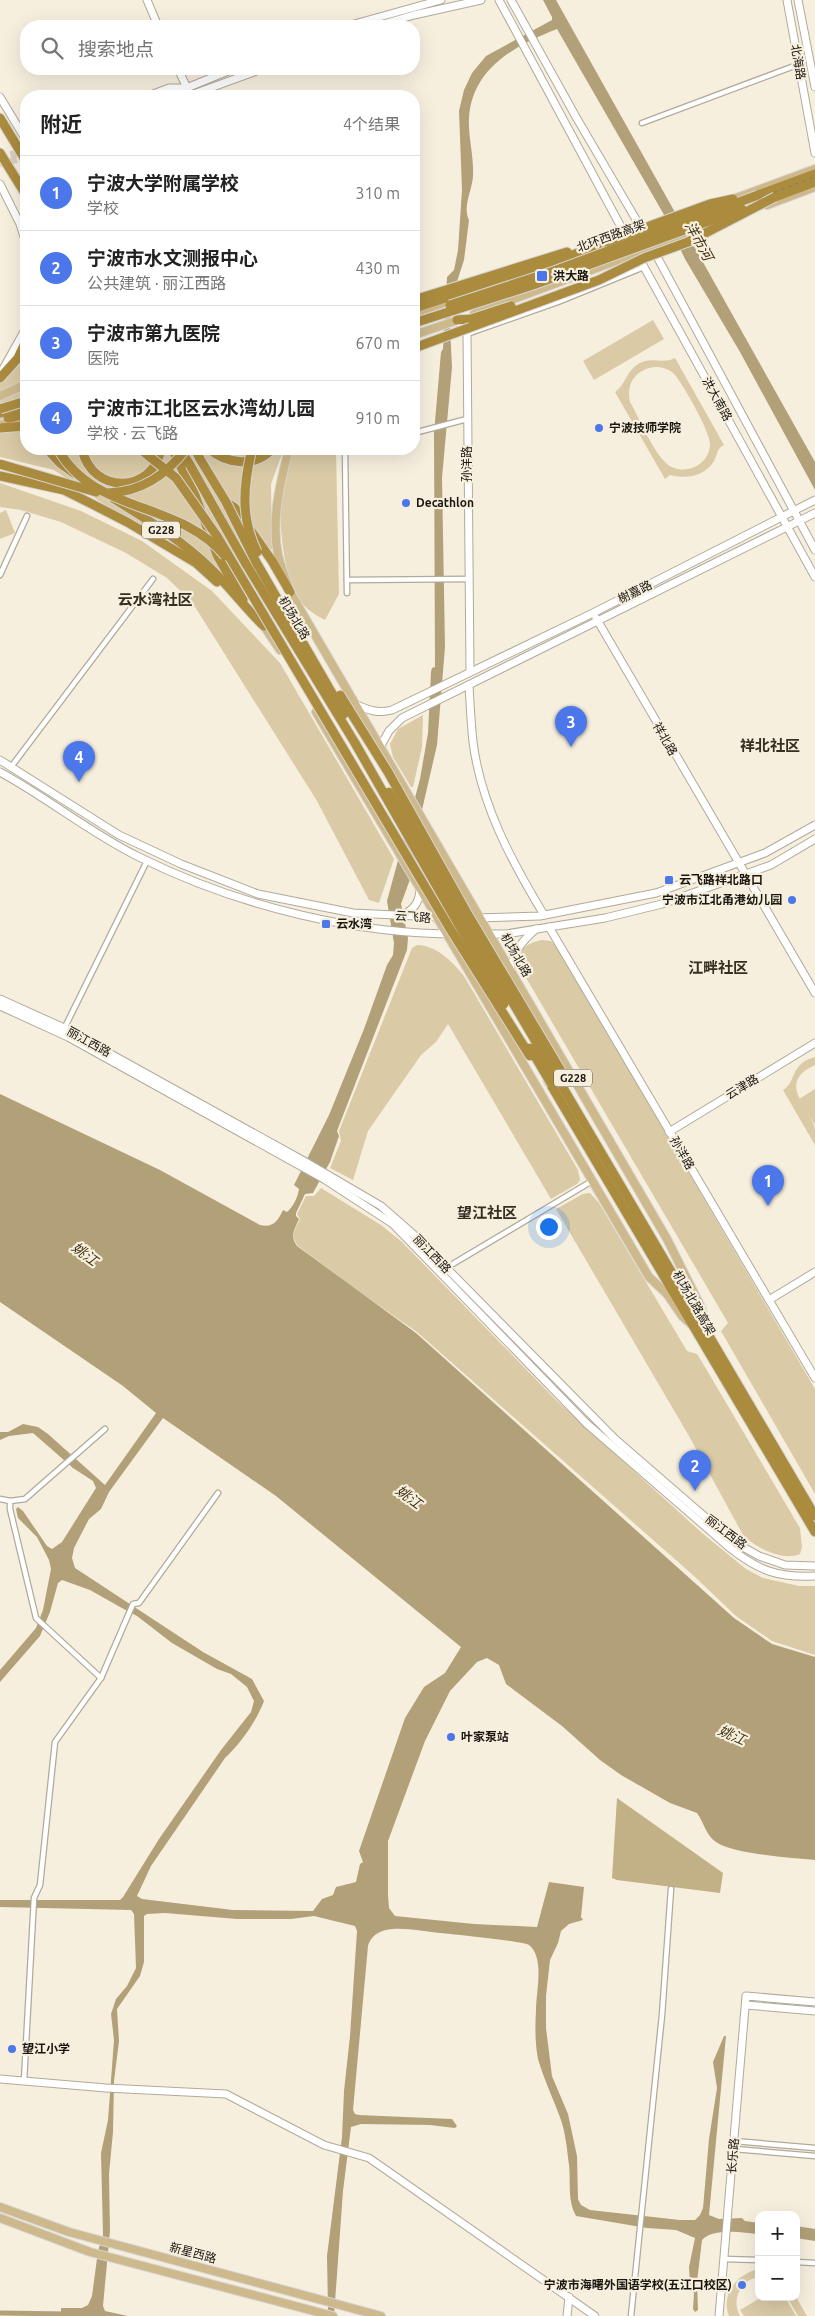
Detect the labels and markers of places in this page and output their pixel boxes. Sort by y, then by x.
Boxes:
marker: 洪大路 [535,269,549,283]
place label: 洪大路 [553,269,589,282]
place label: 宁波技师学院 [609,421,681,434]
marker: 宁波技师学院 [593,422,605,434]
place label: Decathlon [416,496,474,509]
marker: Decathlon [400,497,412,509]
pin: 3 [555,706,587,747]
pin: 4 [63,741,95,782]
place label: 云飞路祥北路口 [679,873,763,886]
marker: 云飞路祥北路口 [663,874,675,886]
place label: 宁波市江北甬港幼儿园 [662,893,782,906]
marker: 宁波市江北甬港幼儿园 [786,894,798,906]
place label: 云水湾 [336,917,372,930]
marker: 云水湾 [320,918,332,930]
pin: 1 [752,1165,784,1206]
pin: 2 [679,1450,711,1491]
place label: 叶家泵站 [461,1730,509,1743]
marker: 叶家泵站 [445,1731,457,1743]
place label: 望江小学 [22,2042,70,2055]
marker: 望江小学 [6,2043,18,2055]
place label: 宁波市海曙外国语学校(五江口校区) [544,2278,732,2292]
marker: 宁波市海曙外国语学校(五江口校区) [736,2279,748,2291]

